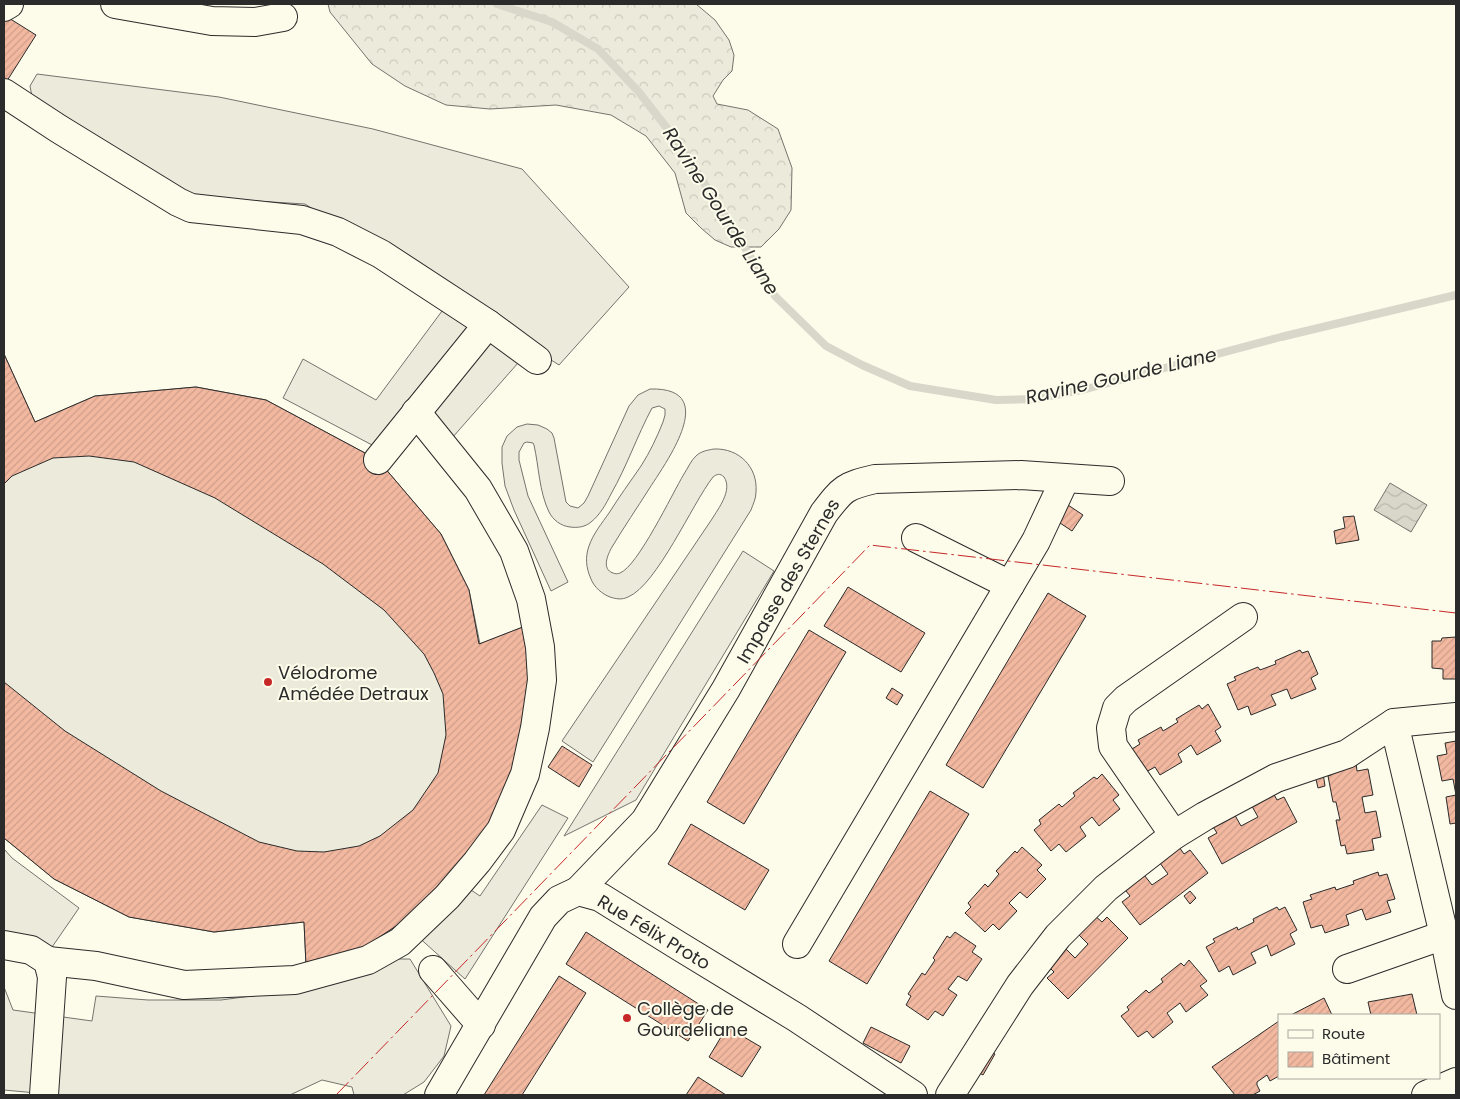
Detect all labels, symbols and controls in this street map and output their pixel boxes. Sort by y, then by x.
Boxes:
water label: Ravine Gourde Liane [656,122,786,301]
water label: Ravine Gourde Liane [1023,341,1219,411]
street label: Impasse des Sternes [731,494,845,668]
place label: Vélodrome Amédée Detraux [278,660,429,706]
marker: Vélodrome Amédée Detraux [262,676,274,688]
street label: Rue Félix Proto [593,888,715,976]
place label: Collège de Gourdeliane [637,996,748,1042]
marker: Collège de Gourdeliane [621,1012,633,1024]
legend [1278,1014,1440,1079]
text: Route [1322,1023,1365,1044]
text: Bâtiment [1322,1048,1390,1069]

